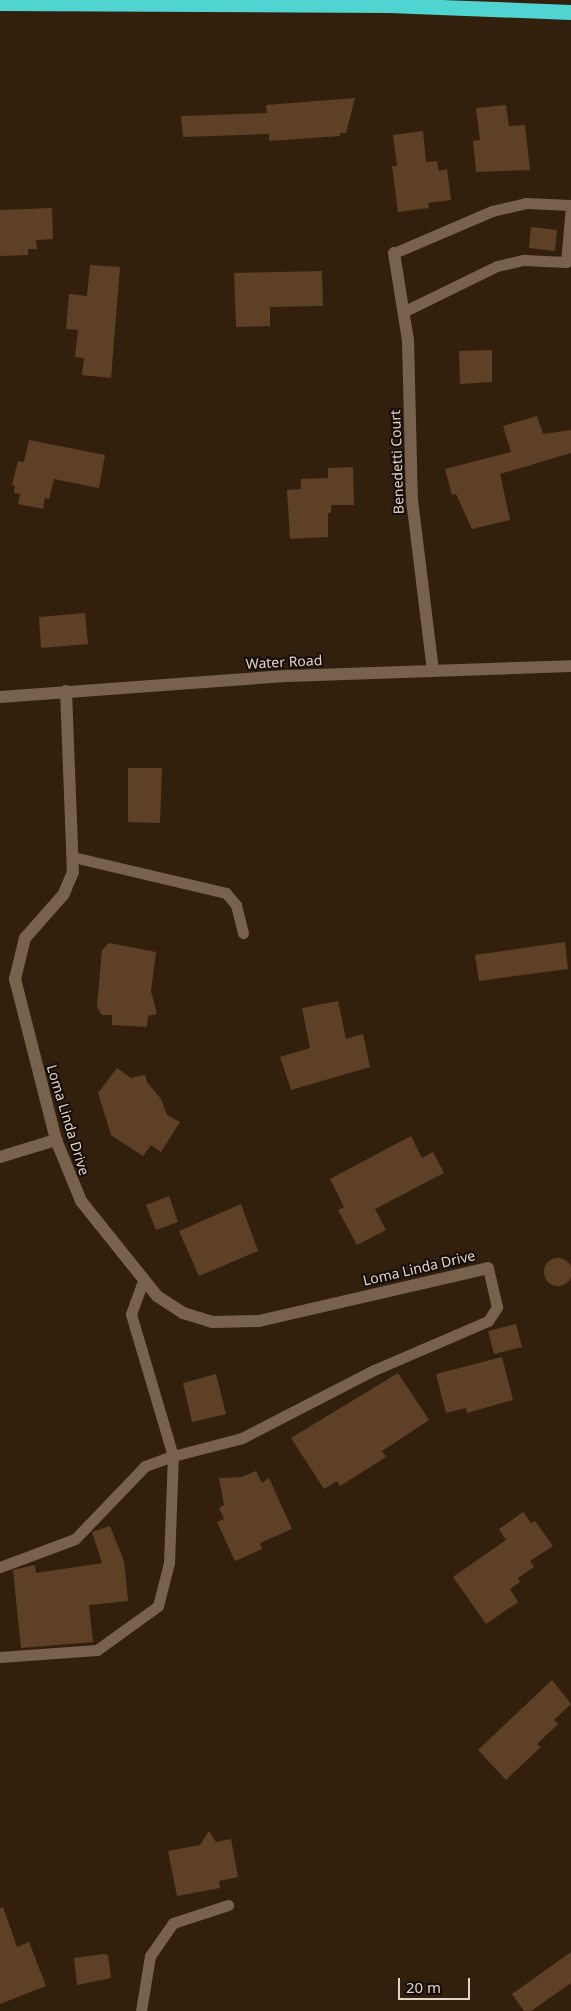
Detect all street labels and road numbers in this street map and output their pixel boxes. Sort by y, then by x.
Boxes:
street label: Benedetti Court [387,410,407,514]
street label: Water Road [245,652,323,672]
street label: Loma Linda Drive [43,1063,93,1177]
street label: Loma Linda Drive [361,1247,477,1289]

